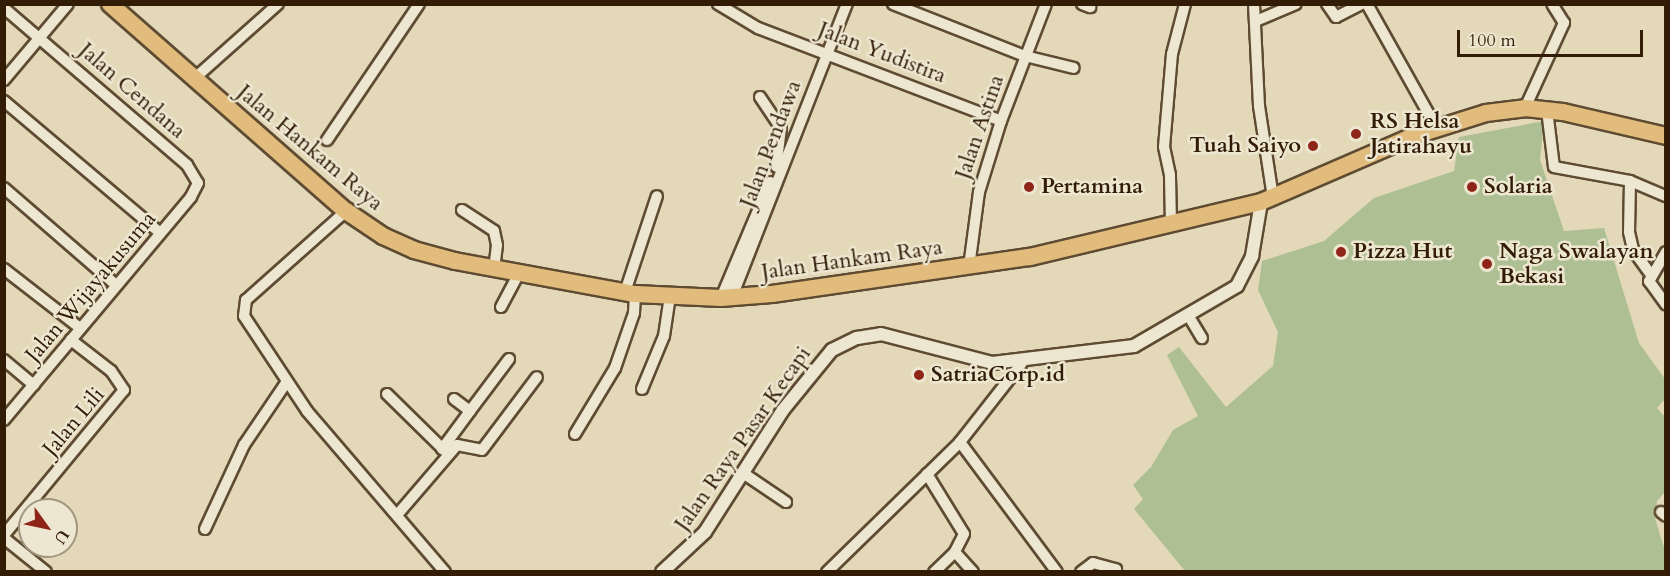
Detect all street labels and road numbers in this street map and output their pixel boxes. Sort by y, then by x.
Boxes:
street label: Jalan Yudistira [814,17,950,89]
street label: Jalan Cendana [73,37,191,145]
street label: Jalan Astina [950,71,1010,183]
street label: Jalan Pendawa [735,77,807,211]
street label: Jalan Hankam Raya [232,79,388,217]
street label: Jalan Wijayakusuma [20,206,162,368]
street label: Jalan Hankam Raya [760,234,944,286]
street label: Jalan Raya Pasar Kecapi [669,342,817,536]
street label: Jalan Lili [38,382,110,462]

